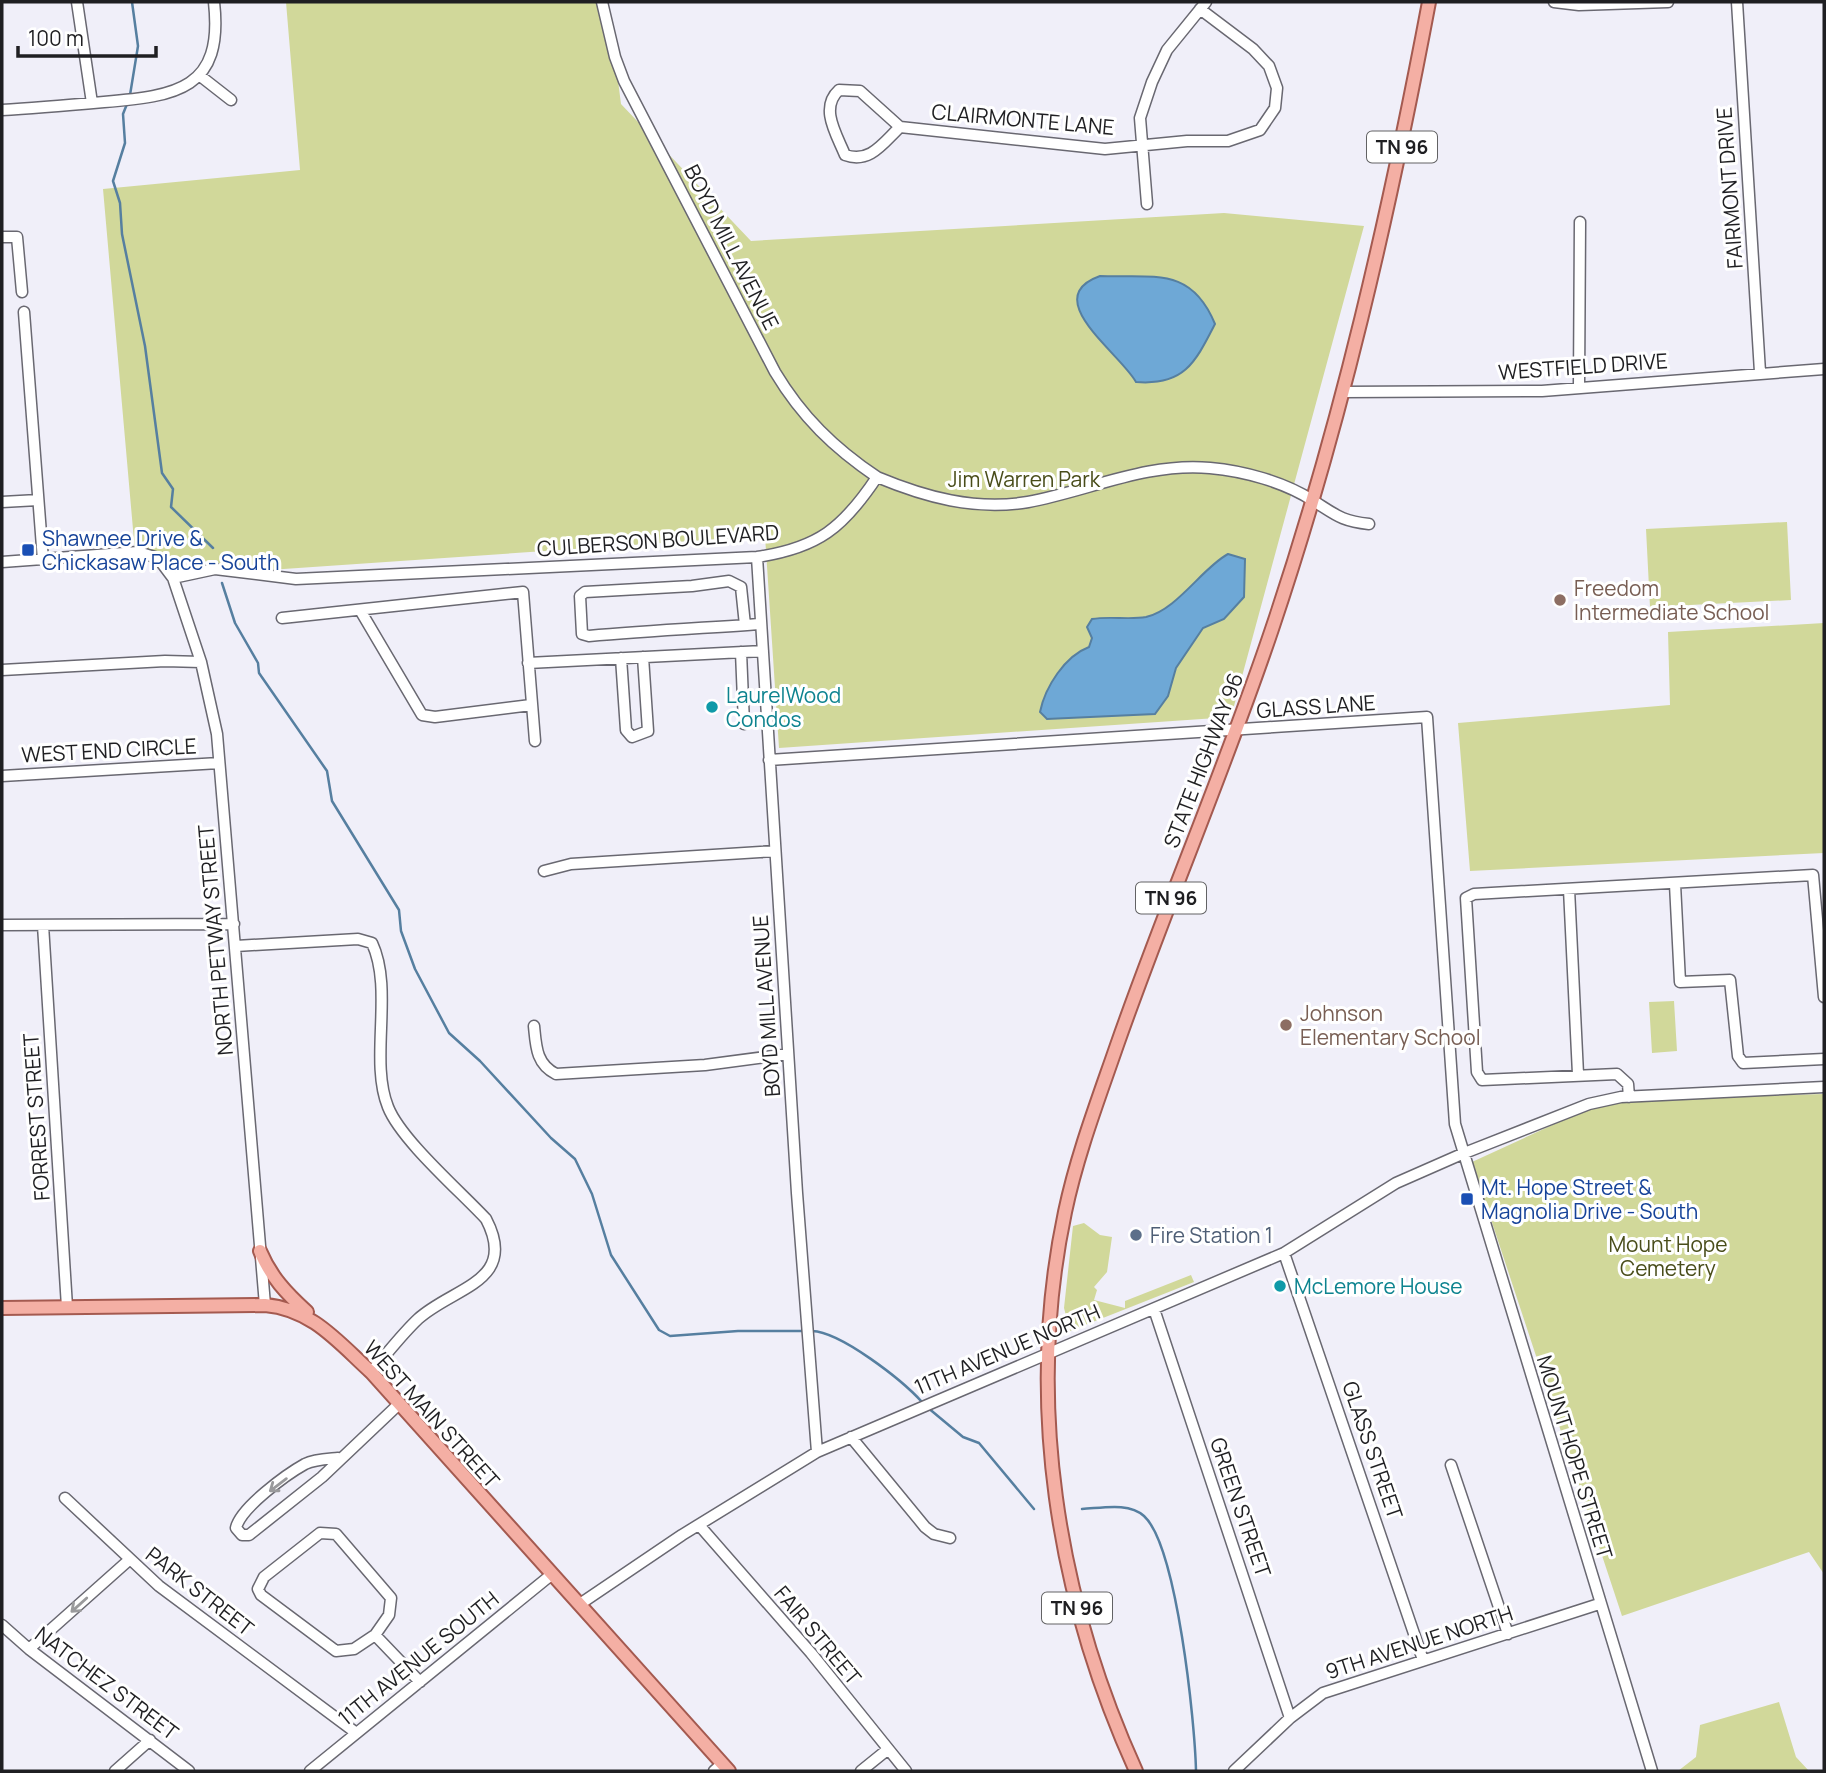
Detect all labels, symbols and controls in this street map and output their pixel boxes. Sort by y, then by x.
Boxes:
scale bar [18,14,156,58]
text: 100 m [28,24,84,52]
street label: CLAIRMONTE LANE [930,97,1116,141]
street label: FAIRMONT DRIVE [1709,106,1749,270]
road number: TN 96 [1367,132,1437,162]
street label: BOYD MILL AVENUE [678,160,786,334]
street label: WESTFIELD DRIVE [1497,346,1669,386]
park label: Jim Warren Park [948,465,1101,493]
street label: CULBERSON BOULEVARD [536,518,780,562]
place label: Shawnee Drive & Chickasaw Place - South [42,524,279,576]
marker: Shawnee Drive & Chickasaw Place - South [20,542,36,558]
place label: Freedom Intermediate School [1574,574,1770,626]
marker: Freedom Intermediate School [1552,592,1568,608]
street label: STATE HIGHWAY 96 [1157,668,1249,852]
place label: LaurelWood Condos [726,681,841,733]
street label: GLASS LANE [1256,688,1376,724]
marker: LaurelWood Condos [704,699,720,715]
street label: WEST END CIRCLE [21,731,197,769]
street label: NORTH PETWAY STREET [191,823,239,1057]
road number: TN 96 [1136,882,1206,914]
street label: BOYD MILL AVENUE [746,914,786,1098]
place label: Johnson Elementary School [1300,999,1481,1051]
marker: Johnson Elementary School [1278,1017,1294,1033]
street label: FORREST STREET [16,1032,56,1202]
place label: Mt. Hope Street & Magnolia Drive - South [1481,1173,1698,1225]
marker: Mt. Hope Street & Magnolia Drive - South [1459,1191,1475,1207]
place label: Fire Station 1 [1150,1221,1273,1249]
marker: Fire Station 1 [1128,1227,1144,1243]
park label: Mount Hope Cemetery [1608,1230,1728,1282]
place label: McLemore House [1294,1272,1463,1300]
marker: McLemore House [1272,1278,1288,1294]
street label: 11TH AVENUE NORTH [910,1297,1104,1401]
street label: WEST MAIN STREET [358,1334,506,1494]
street label: MOUNT HOPE STREET [1531,1352,1619,1563]
street label: GLASS STREET [1336,1377,1410,1523]
street label: GREEN STREET [1204,1434,1278,1581]
one-way arrow [269,1477,287,1492]
street label: PARK STREET [140,1540,260,1642]
street label: FAIR STREET [768,1580,868,1691]
street label: 11TH AVENUE SOUTH [332,1584,504,1732]
road number: TN 96 [1042,1592,1112,1624]
one-way arrow [70,1597,88,1613]
street label: 9TH AVENUE NORTH [1322,1598,1516,1686]
street label: NATCHEZ STREET [30,1620,185,1746]

